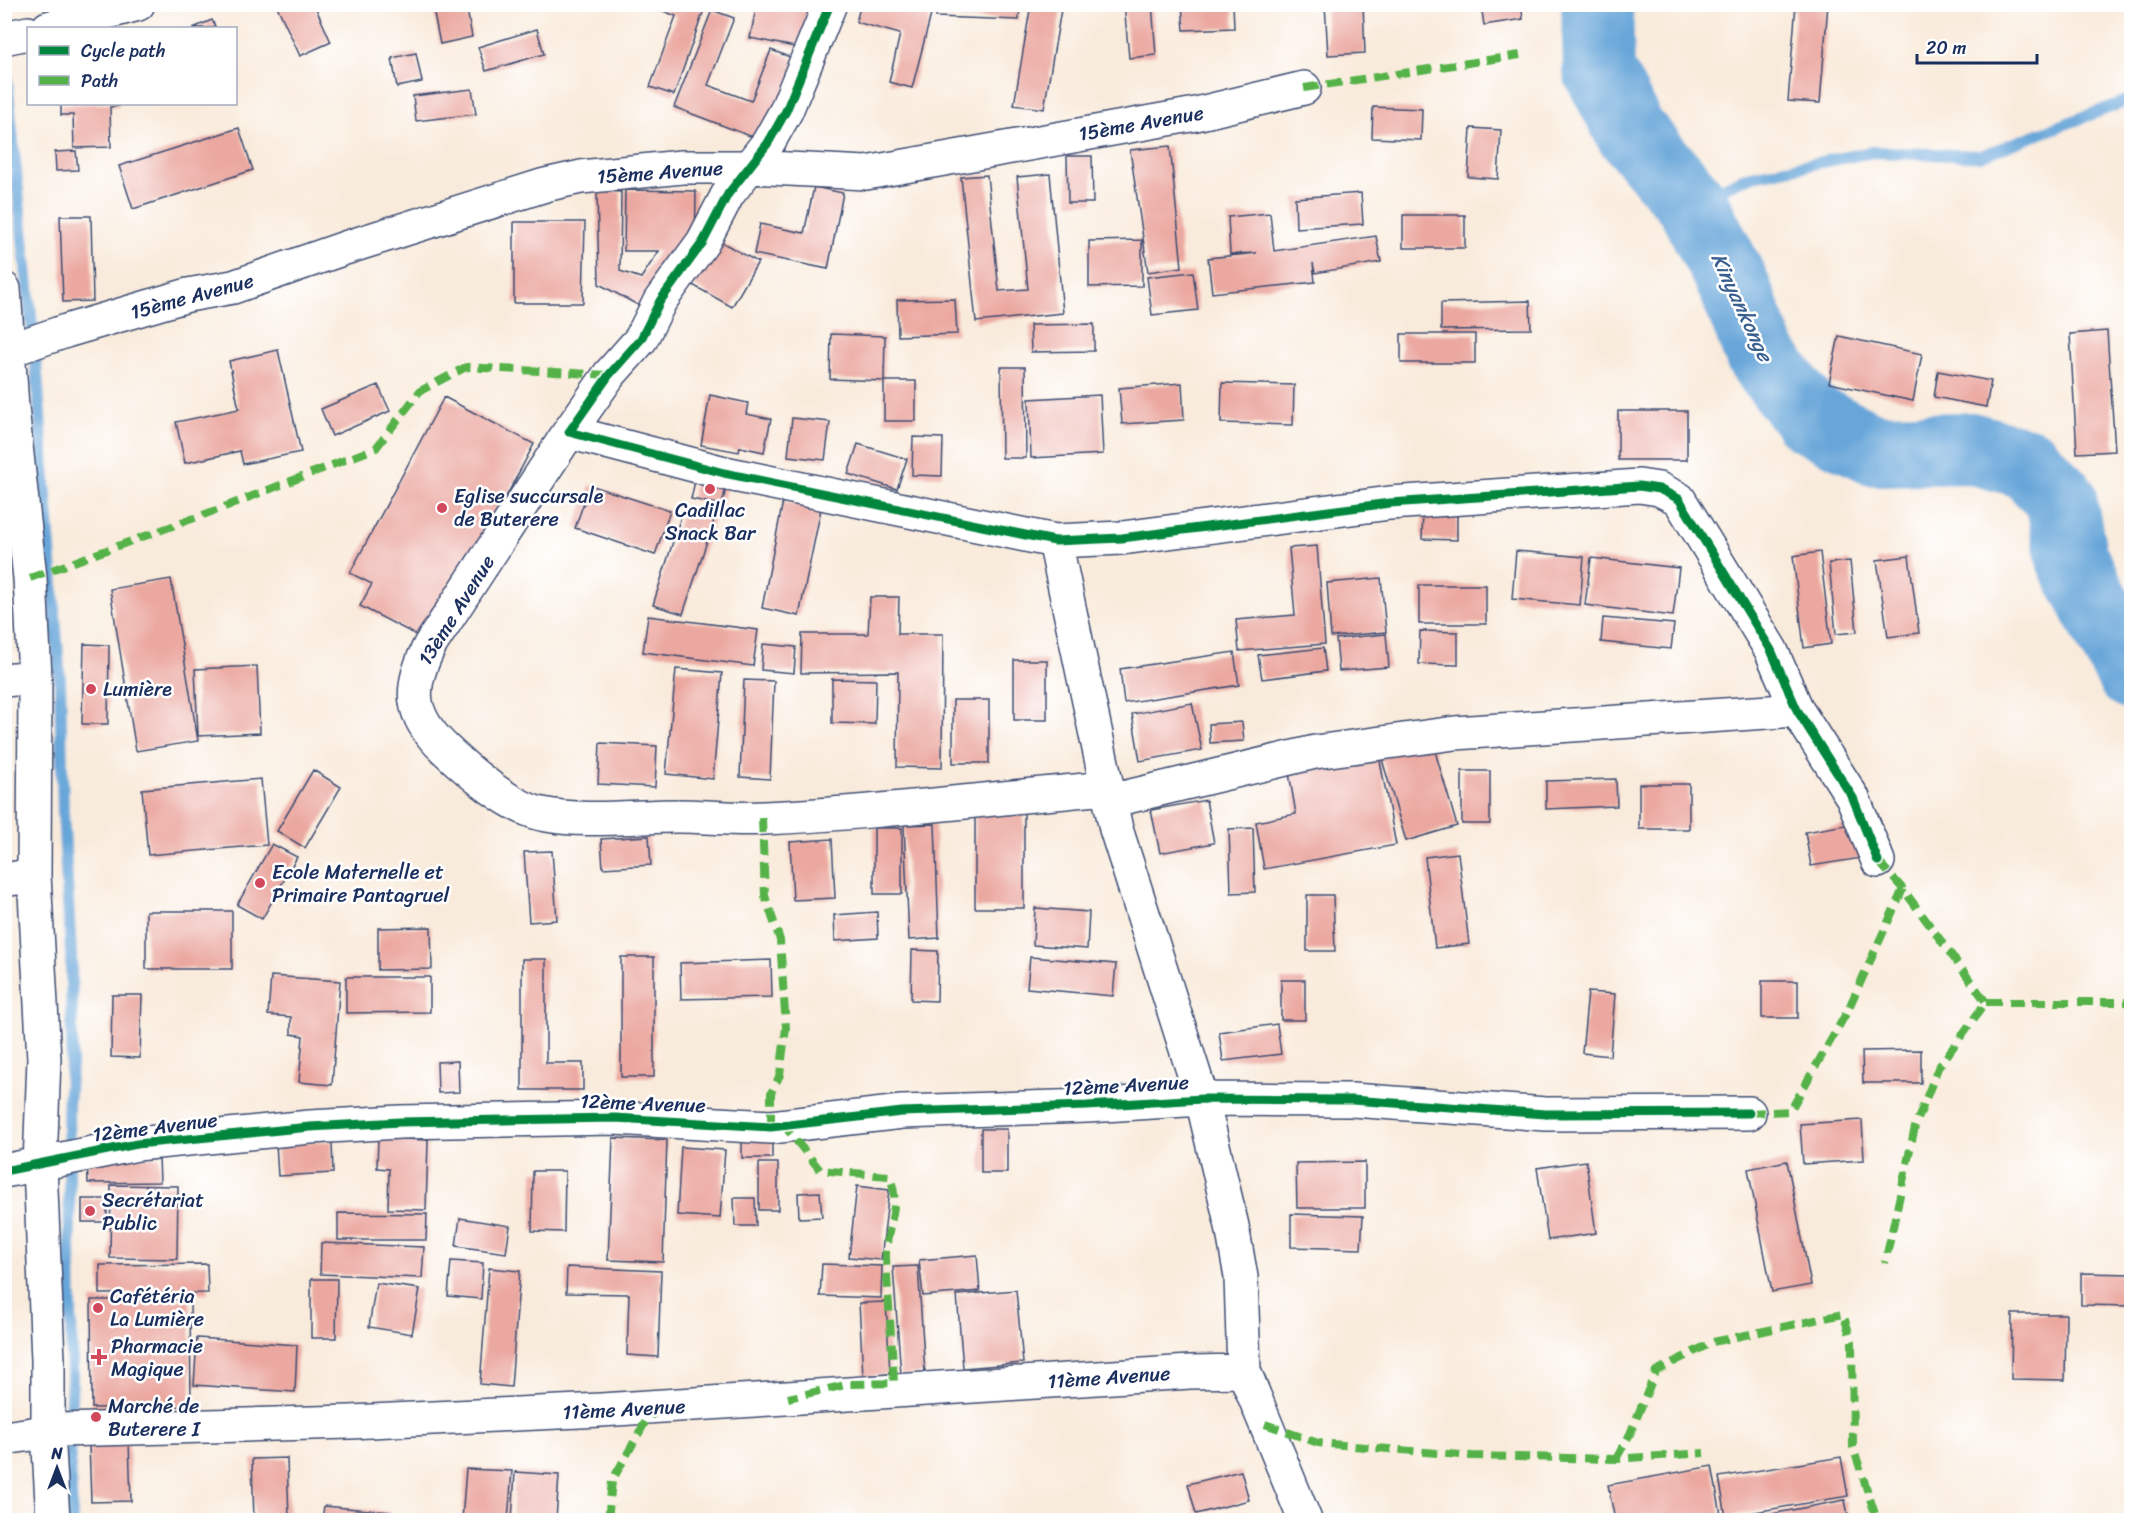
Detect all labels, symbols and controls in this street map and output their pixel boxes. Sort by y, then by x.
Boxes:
legend [27,27,237,105]
scale bar [1917,27,2037,65]
text: 20 m [1926,32,1966,64]
text: Cycle path [81,35,165,67]
text: Path [81,65,118,97]
street label: 15ème Avenue [1076,95,1206,152]
street label: 15ème Avenue [596,151,724,194]
water label: Kinyankonge [1700,246,1785,370]
street label: 15ème Avenue [127,263,258,330]
place label: Eglise succursale de Buterere [454,479,604,537]
marker: Cadillac Snack Bar [703,482,717,496]
place label: Cadillac Snack Bar [665,493,757,551]
marker: Eglise succursale de Buterere [435,501,449,515]
street label: 13ème Avenue [408,548,504,673]
place label: Lumière [103,672,172,707]
marker: Lumière [84,682,98,696]
place label: Ecole Maternelle et Primaire Pantagruel [272,855,450,913]
marker: Ecole Maternelle et Primaire Pantagruel [253,876,267,890]
street label: 12ème Avenue [1062,1065,1190,1106]
street label: 12ème Avenue [580,1084,706,1123]
street label: 12ème Avenue [90,1102,220,1153]
place label: Secrétariat Public [102,1183,204,1241]
marker: Secrétariat Public [83,1204,97,1218]
place label: Cafétéria La Lumière [110,1279,204,1337]
marker: Cafétéria La Lumière [91,1301,105,1315]
place label: Pharmacie Magique [111,1329,203,1387]
marker: Pharmacie Magique [92,1350,106,1364]
street label: 11ème Avenue [1047,1356,1172,1399]
place label: Marché de Buterere I [108,1389,201,1447]
street label: 11ème Avenue [562,1389,686,1430]
marker: Marché de Buterere I [89,1410,103,1424]
north arrow [27,1438,87,1498]
text: N [50,1439,63,1468]

